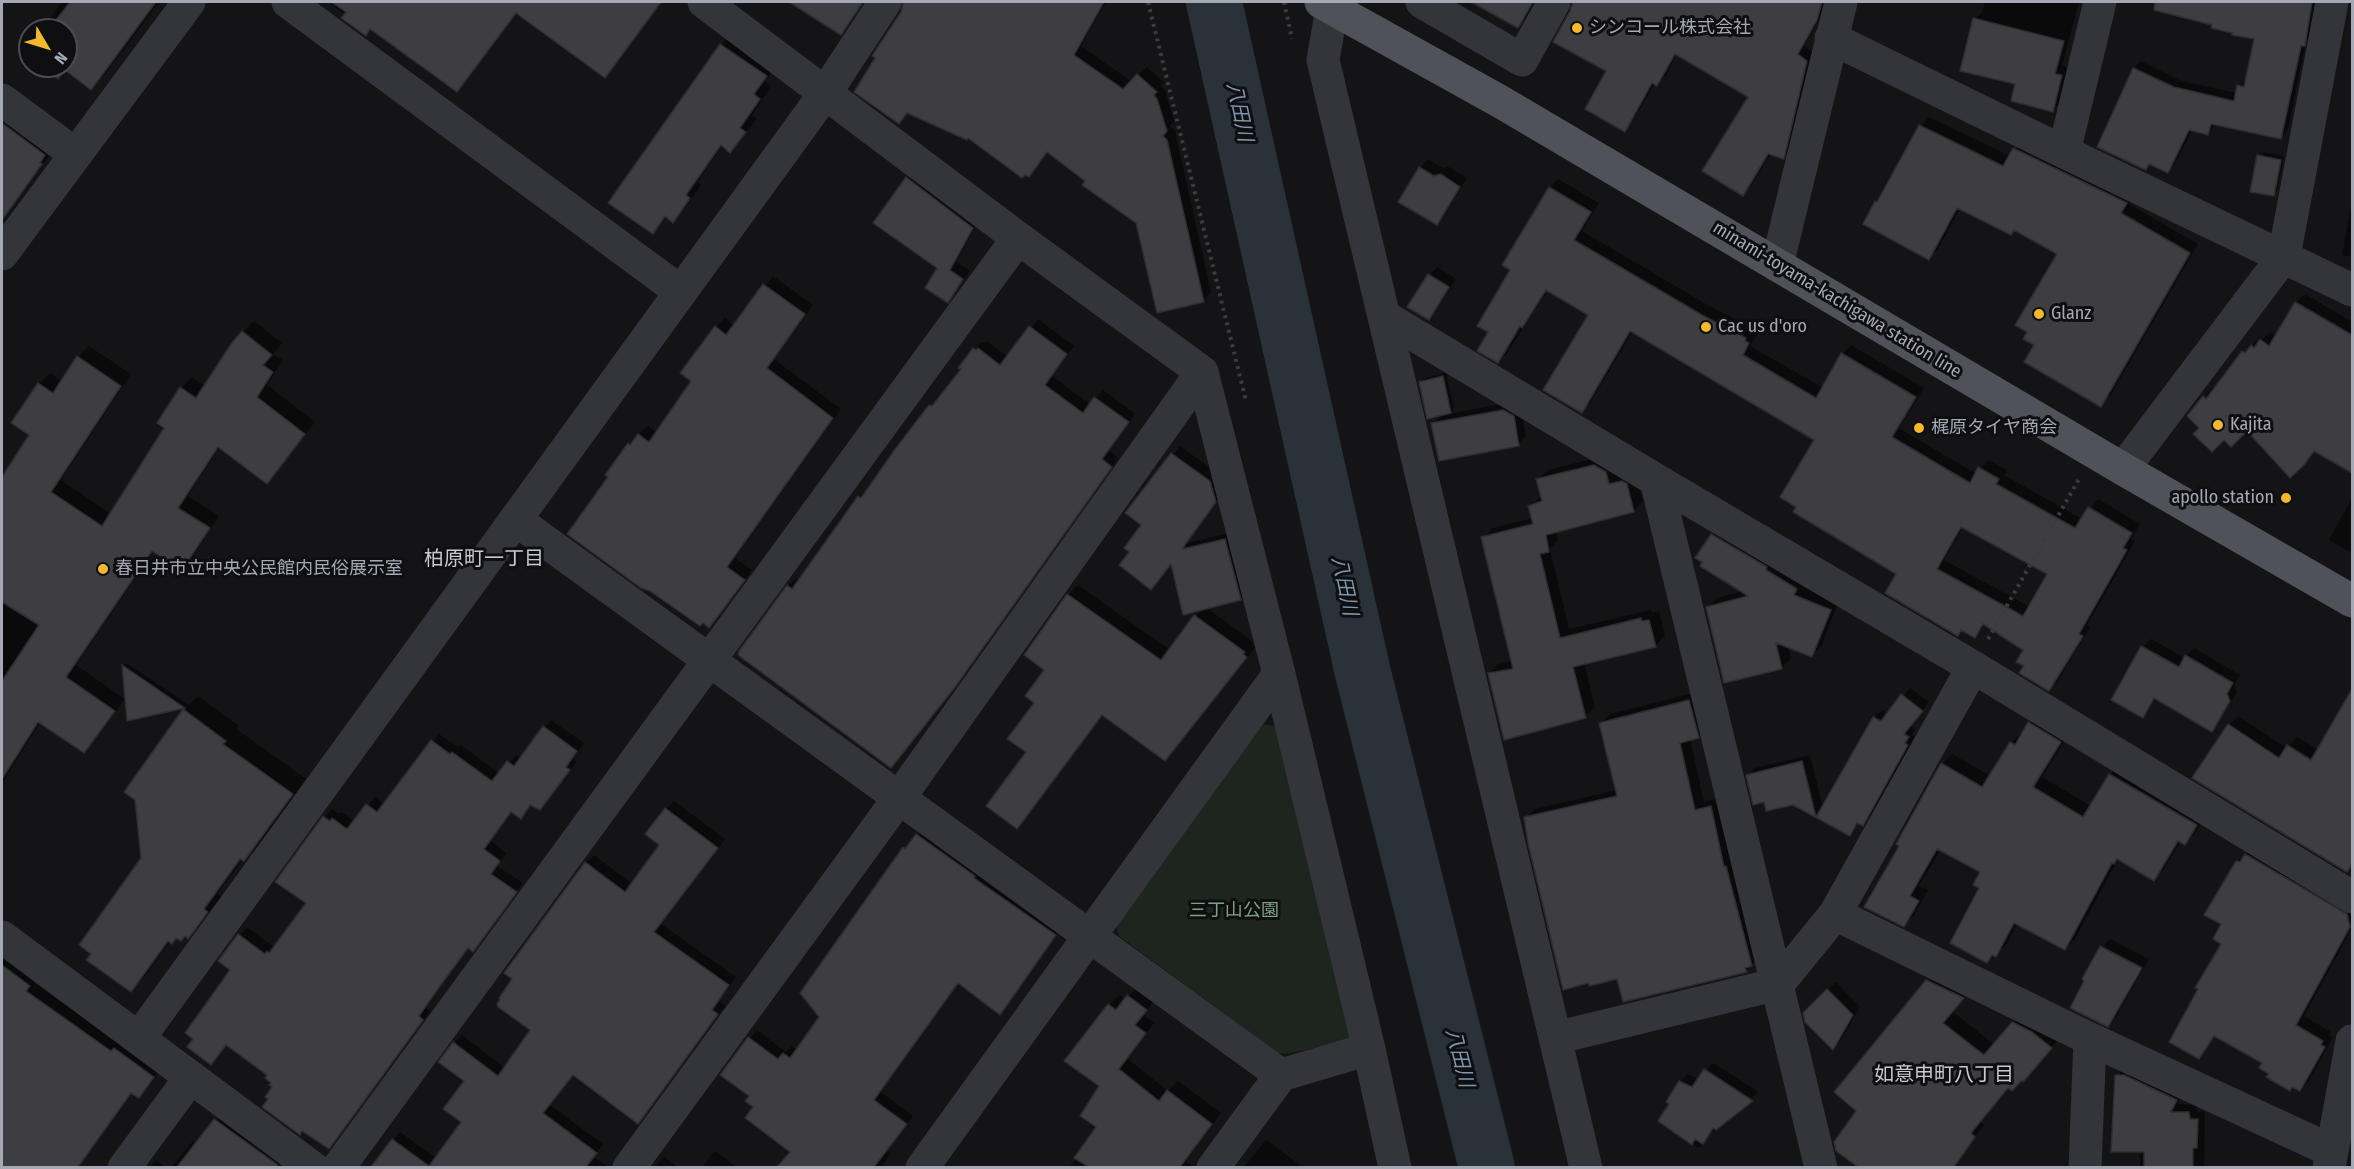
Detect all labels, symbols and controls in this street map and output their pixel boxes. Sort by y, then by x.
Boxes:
place label: シンコール株式会社 [1589,17,1751,39]
north arrow [18,18,78,78]
marker: シンコール株式会社 [1570,21,1584,35]
text: N [51,49,71,68]
water label: 八田川 [1221,80,1257,144]
street label: minami-toyama-kachigawa station line [1709,217,1965,383]
place label: Glanz [2051,303,2091,325]
marker: Glanz [2032,307,2046,321]
place label: Cac us d'oro [1718,316,1807,338]
marker: Cac us d'oro [1699,320,1713,334]
place label: Kajita [2230,414,2272,436]
place label: 梶原タイヤ商会 [1931,417,2057,439]
marker: Kajita [2211,418,2225,432]
marker: 梶原タイヤ商会 [1912,421,1926,435]
place label: apollo station [2171,487,2274,509]
marker: apollo station [2279,491,2293,505]
district label: 柏原町一丁目 [424,547,544,571]
water label: 八田川 [1326,554,1362,618]
place label: 春日井市立中央公民館内民俗展示室 [115,558,403,580]
marker: 春日井市立中央公民館内民俗展示室 [96,562,110,576]
park label: 三丁山公園 [1189,900,1279,922]
water label: 八田川 [1440,1026,1478,1090]
district label: 如意申町八丁目 [1874,1063,2014,1087]

